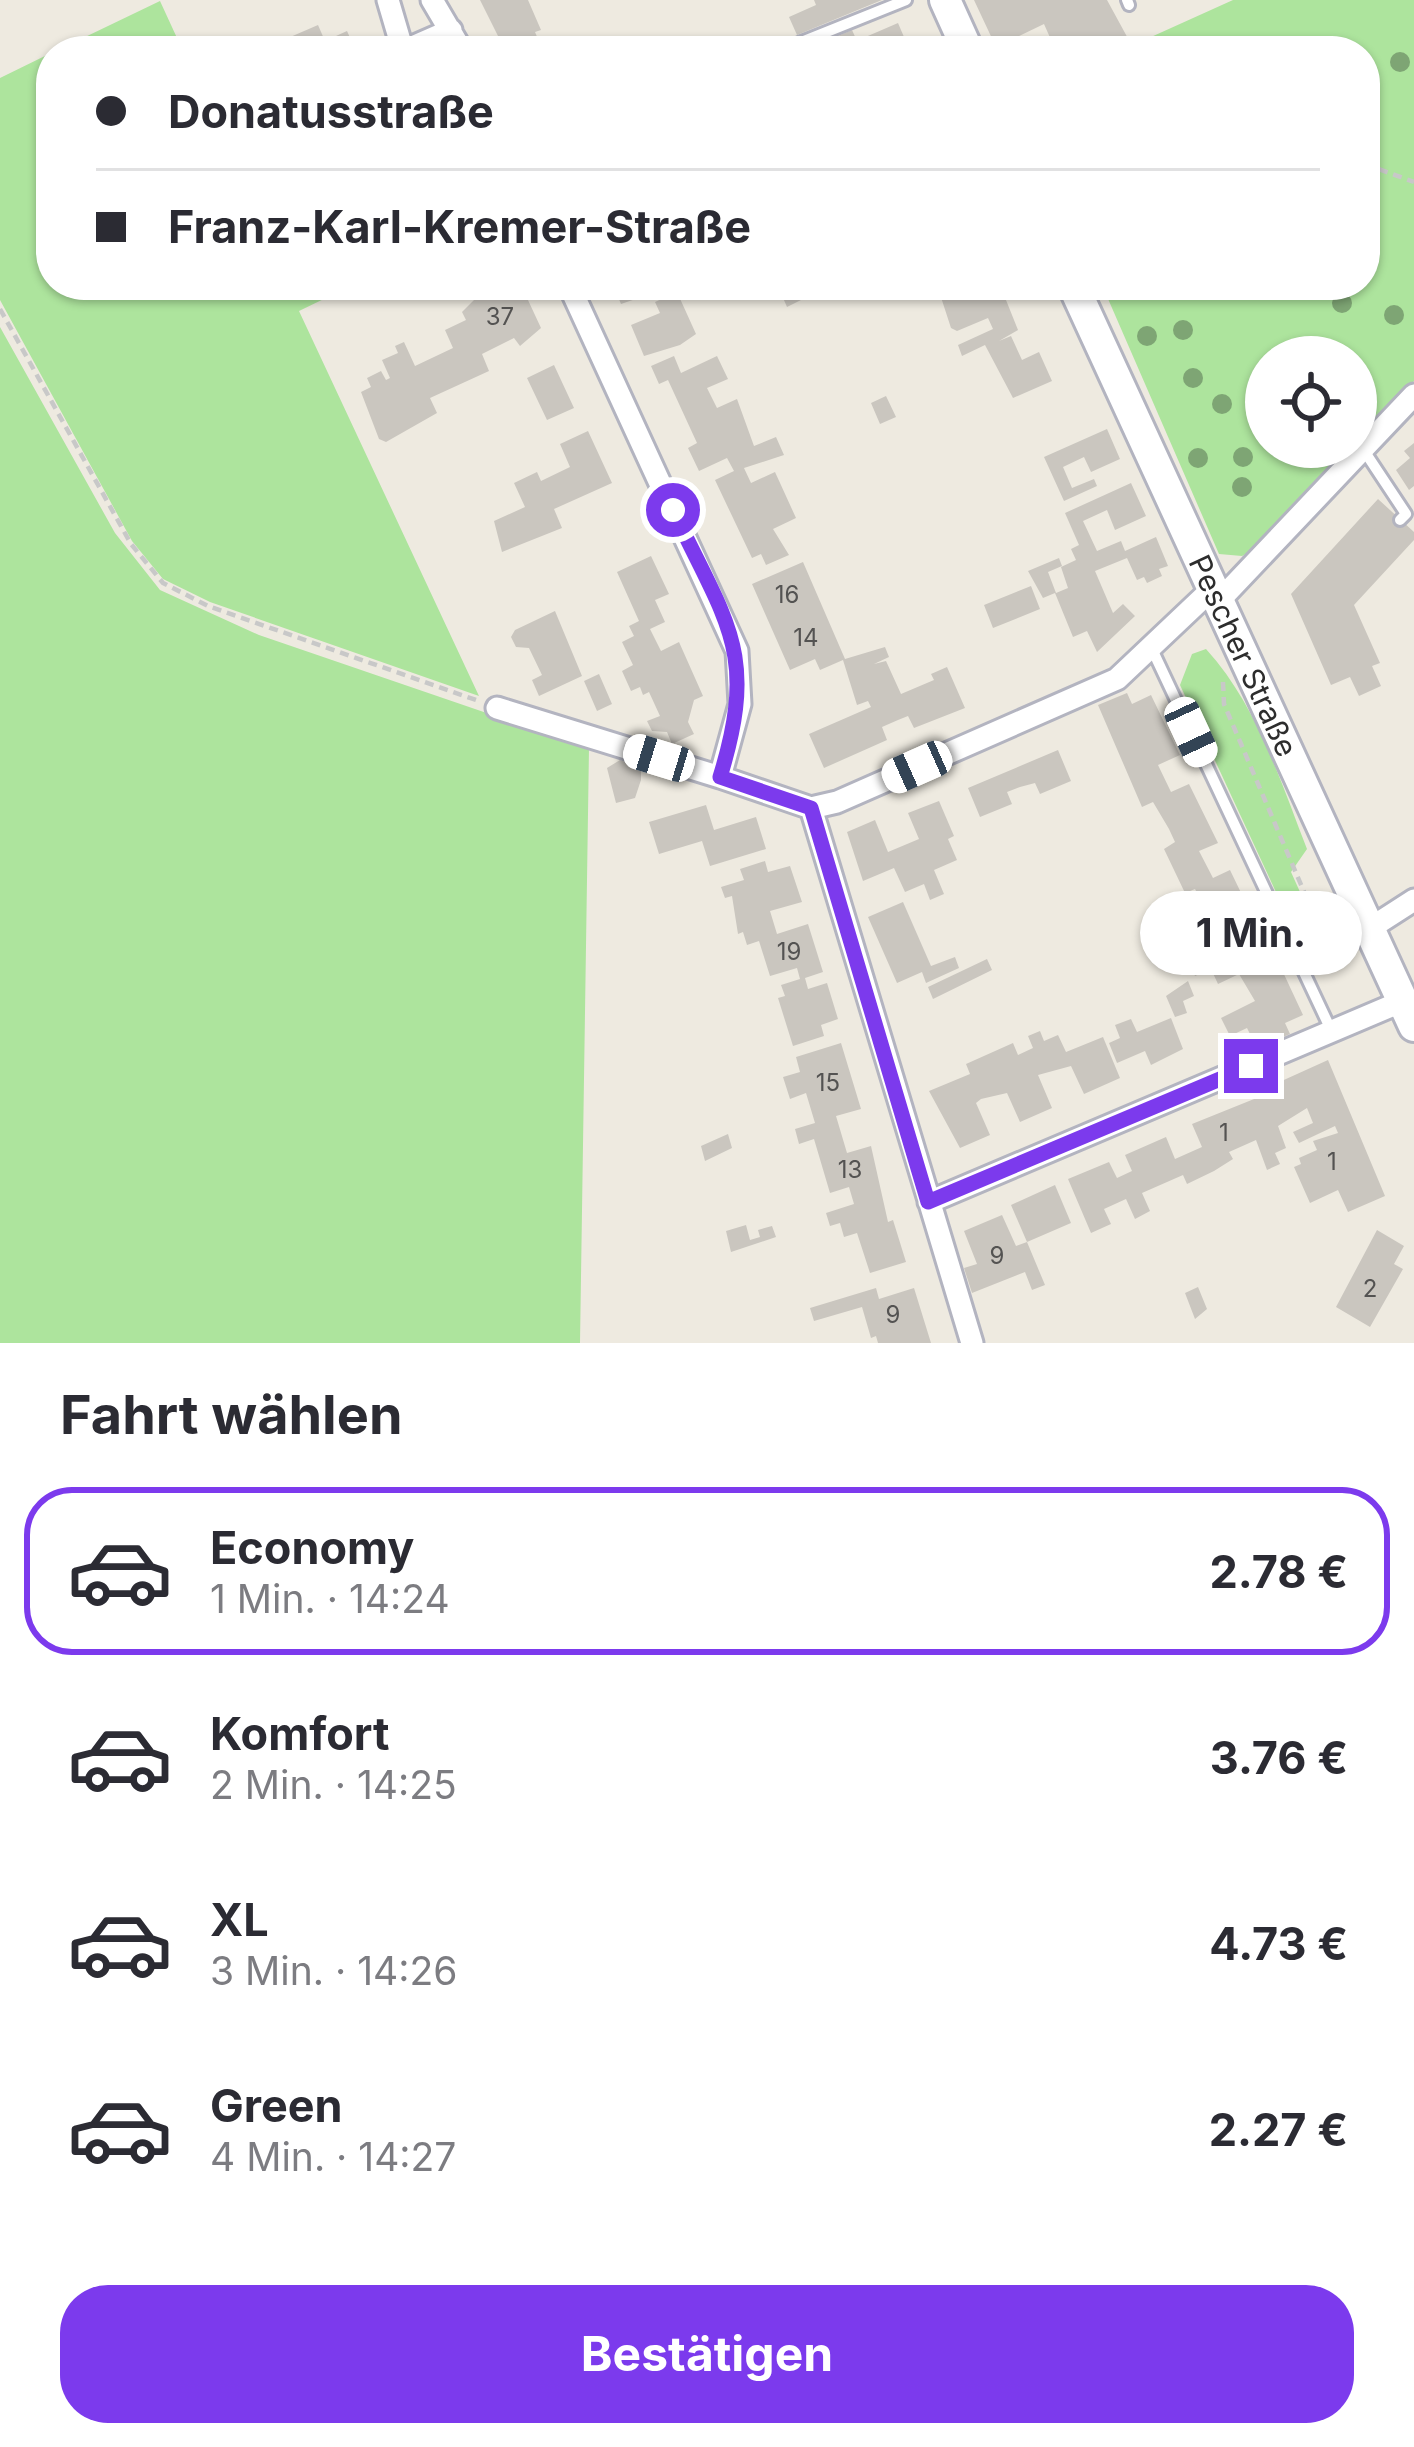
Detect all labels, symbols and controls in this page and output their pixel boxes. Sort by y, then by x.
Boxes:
text: Donatusstraße [168,84,494,139]
text: Franz-Karl-Kremer-Straße [168,199,751,254]
house number: 37 [486,302,514,331]
map controls [1245,336,1377,468]
button: locate [1245,336,1377,468]
route start [646,483,700,537]
street label: Pescher Straße [1182,549,1305,762]
house number: 16 [775,580,799,609]
house number: 14 [793,623,819,652]
car [1159,692,1223,772]
car [619,730,699,786]
car [877,736,957,798]
callout: 1 Min. [1140,892,1362,976]
text: 1 Min. [1196,909,1306,956]
house number: 19 [777,937,801,966]
route end [1224,1039,1278,1093]
house number: 15 [816,1068,840,1097]
house number: 1 [1219,1118,1229,1147]
house number: 1 [1327,1147,1337,1176]
house number: 13 [838,1155,862,1184]
house number: 9 [990,1241,1004,1270]
house number: 2 [1363,1274,1377,1303]
house number: 9 [886,1300,900,1329]
text: Fahrt wählen [60,1382,403,1447]
icon: car [66,1517,174,1625]
text: Economy [210,1520,414,1575]
text: 2.78 € [1209,1544,1348,1599]
text: 1 Min. · 14:24 [210,1575,450,1622]
icon: car [66,1703,174,1811]
text: Komfort [210,1706,389,1761]
text: 3.76 € [1210,1730,1348,1785]
text: 2 Min. · 14:25 [210,1761,457,1808]
icon: car [66,1889,174,1997]
text: XL [210,1892,269,1947]
text: 4.73 € [1209,1916,1348,1971]
text: 3 Min. · 14:26 [210,1947,457,1994]
icon: car [66,2075,174,2183]
text: Green [210,2078,343,2133]
text: 2.27 € [1209,2102,1348,2157]
text: 4 Min. · 14:27 [210,2133,456,2180]
button: Bestätigen [60,2285,1354,2423]

